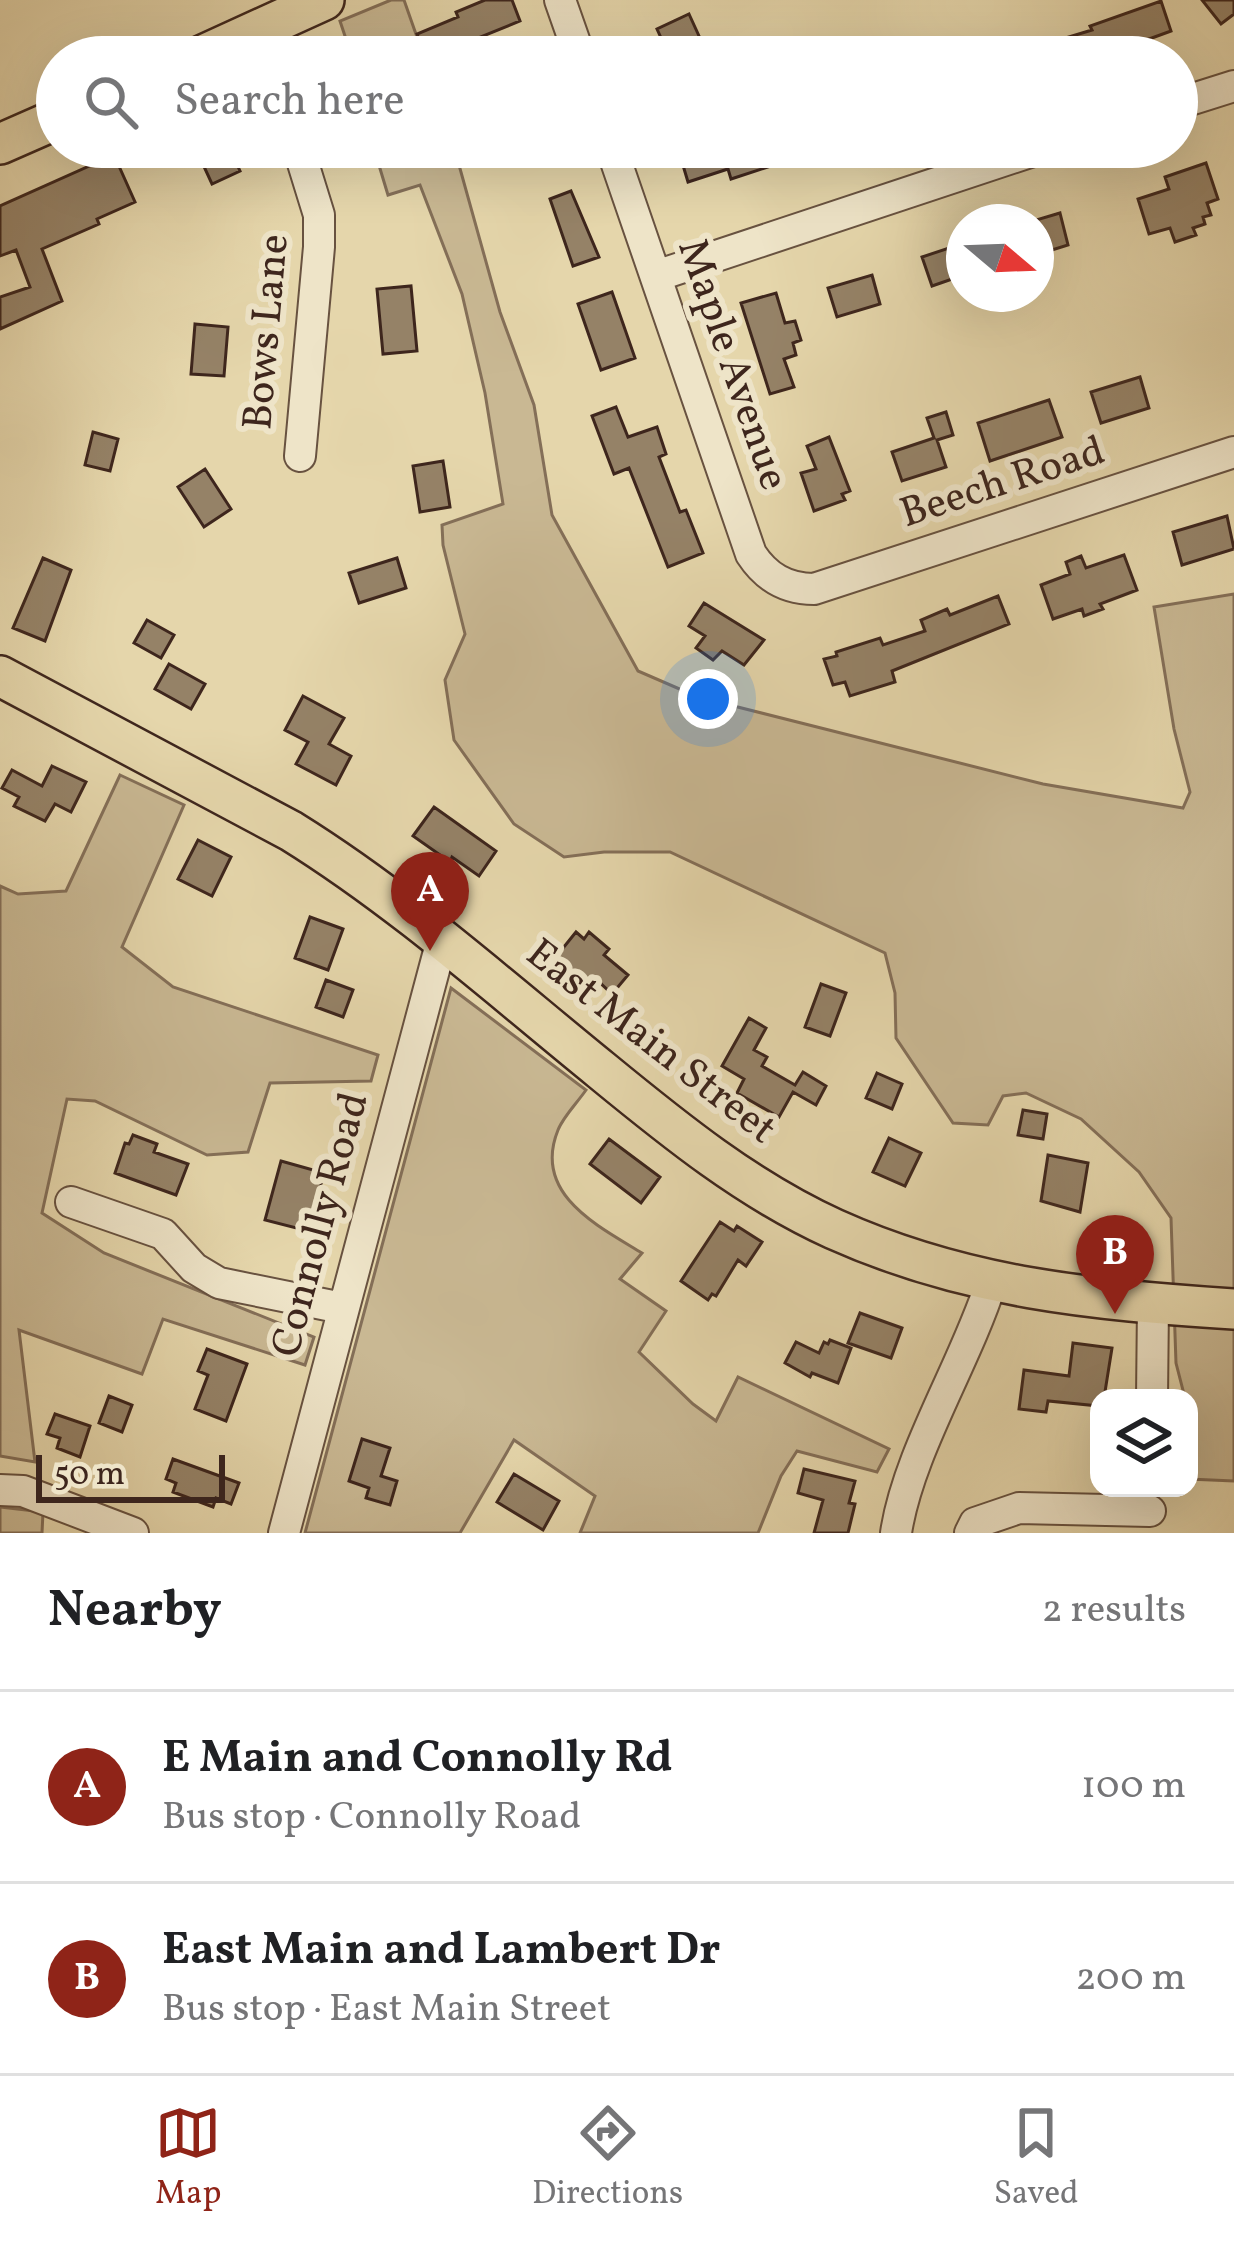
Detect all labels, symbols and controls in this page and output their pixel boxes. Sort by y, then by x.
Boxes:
search box [36,36,1198,168]
icon: search [78,69,144,135]
text: Search here [174,71,405,134]
north arrow [946,204,1054,312]
street label: Bows Lane [230,232,306,432]
street label: Maple Avenue [660,232,802,498]
street label: Beech Road [893,423,1113,545]
your location [678,669,738,729]
pin: A [391,852,469,951]
street label: East Main Street [512,926,788,1160]
street label: Connolly Road [258,1086,386,1364]
pin: B [1076,1215,1154,1314]
map controls [1090,1389,1198,1497]
button: layers [1090,1389,1198,1497]
scale bar [36,1449,225,1502]
text: 50 m [54,1453,125,1499]
text: Nearby [48,1576,222,1647]
text: 2 results [1042,1584,1186,1638]
text: E Main and Connolly Rd [162,1728,673,1791]
text: A [73,1760,101,1814]
text: 100 m [1081,1760,1186,1814]
text: Bus stop · Connolly Road [162,1791,581,1845]
text: East Main and Lambert Dr [162,1920,720,1983]
text: B [74,1952,100,2006]
text: 200 m [1075,1952,1186,2006]
text: Bus stop · East Main Street [162,1983,611,2037]
tab: Map [155,2100,221,2218]
tab: Directions [532,2100,683,2218]
tab: Saved [994,2100,1079,2218]

